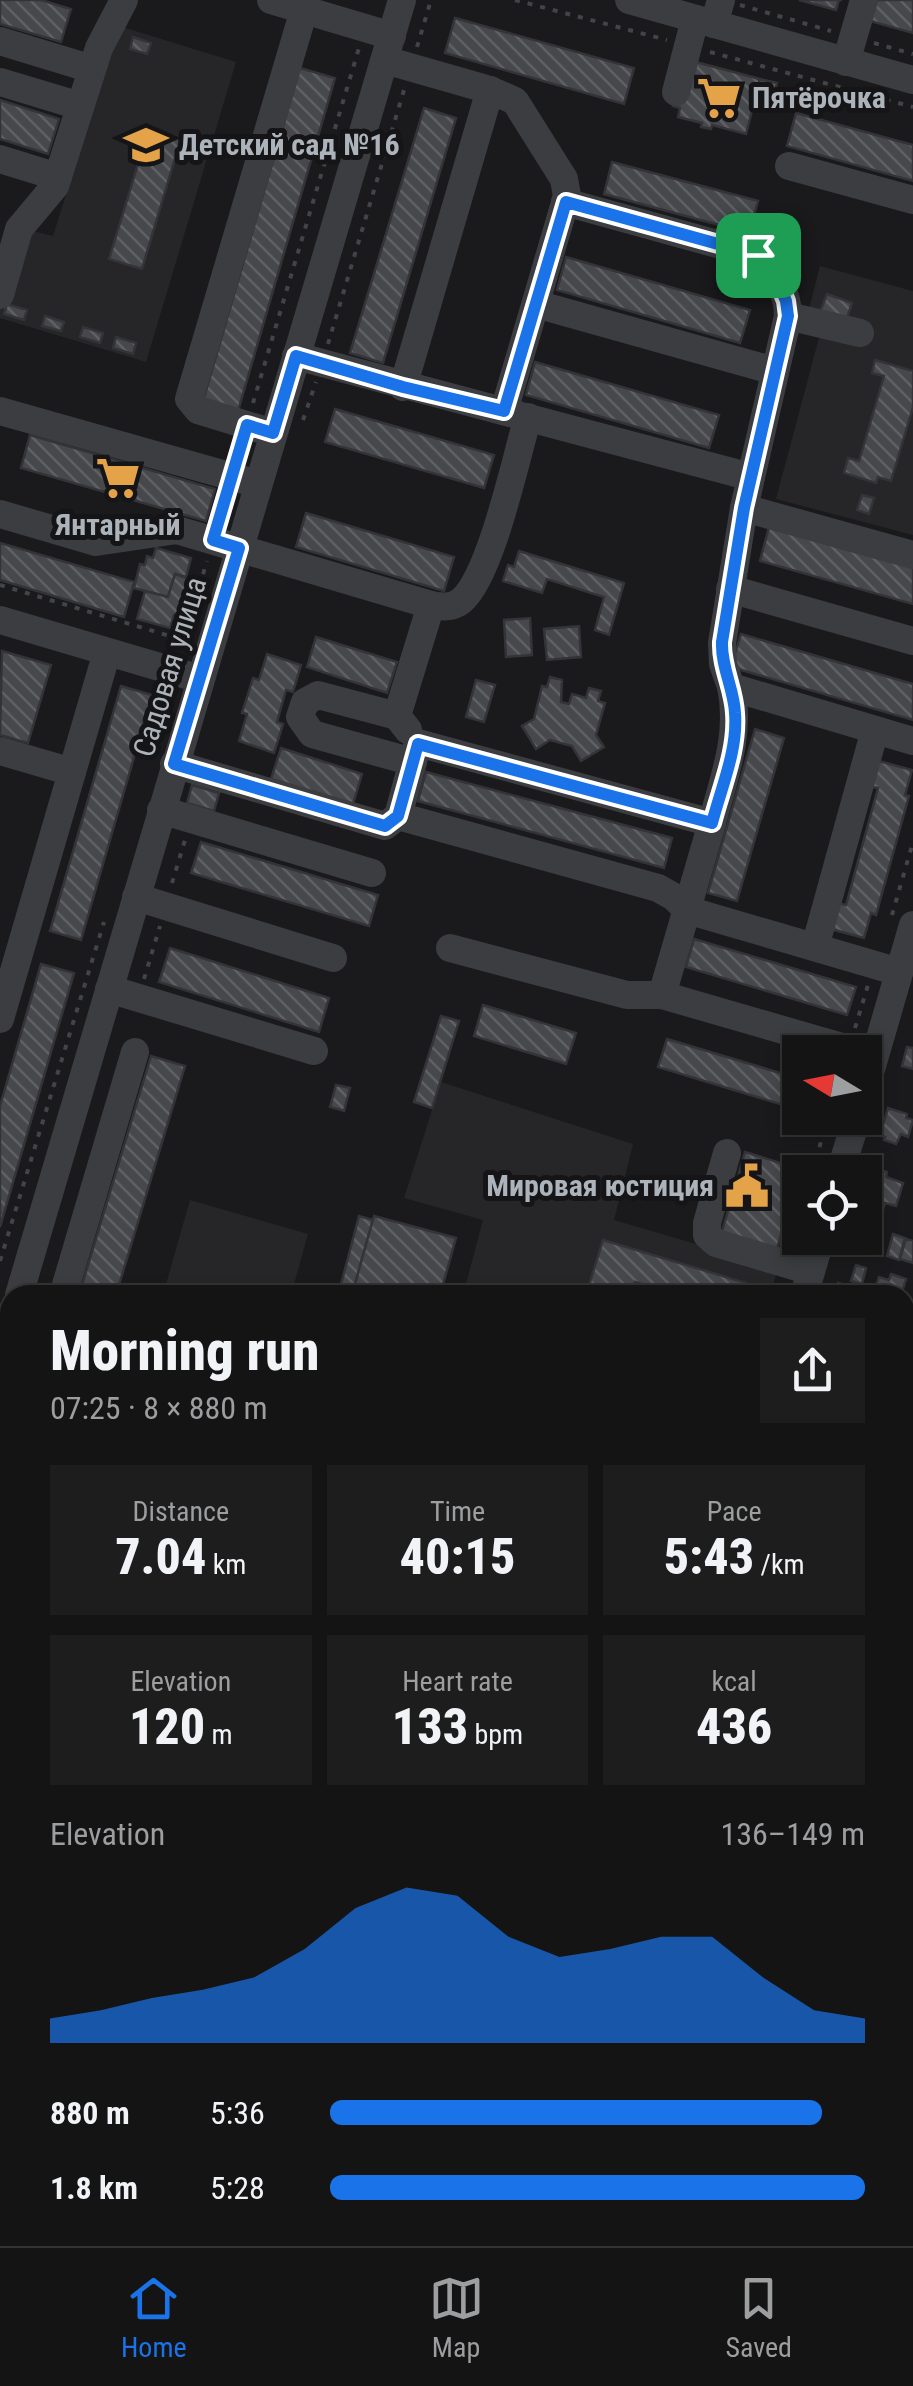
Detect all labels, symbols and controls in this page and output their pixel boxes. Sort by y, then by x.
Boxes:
supermarket icon: Пятёрочка [695,74,743,122]
place label: Пятёрочка [752,80,886,115]
school or university icon: Детский сад №16 [122,121,170,169]
place label: Детский сад №16 [179,127,400,162]
pin [716,213,801,298]
icon: arrive [731,228,786,283]
supermarket icon: Янтарный [94,454,142,502]
place label: Янтарный [55,507,180,542]
street label: Садовая улица [126,573,213,761]
north arrow [782,1035,882,1135]
map controls [782,1035,882,1255]
button: locate [782,1155,882,1255]
public building icon: Мировая юстиция [723,1162,771,1210]
place label: Мировая юстиция [486,1168,714,1203]
button: share [760,1318,865,1423]
text: Morning run [50,1319,319,1383]
text: 07:25 · 8 × 880 m [50,1389,268,1427]
text: Distance [133,1495,229,1528]
text: Time [430,1495,485,1528]
text: Pace [707,1495,762,1528]
text: 7.04 [115,1528,206,1586]
text: 40:15 [400,1528,515,1586]
text: 5:43 [664,1528,754,1586]
text: km [206,1548,246,1581]
text: /km [754,1548,805,1581]
text: Elevation [130,1665,231,1698]
text: Heart rate [402,1665,513,1698]
text: kcal [712,1665,757,1698]
text: 120 [129,1698,205,1756]
text: 133 [392,1698,468,1756]
text: 436 [696,1698,772,1756]
text: m [205,1718,233,1751]
text: bpm [468,1718,523,1751]
text: Elevation [50,1815,165,1853]
text: 136–149 m [720,1815,865,1853]
text: 880 m [50,2094,130,2132]
text: 5:36 [210,2094,265,2132]
text: 1.8 km [50,2169,138,2207]
text: 5:28 [210,2169,265,2207]
tab: Home [121,2271,187,2364]
tab: Map [429,2271,484,2364]
tab: Saved [725,2271,792,2364]

